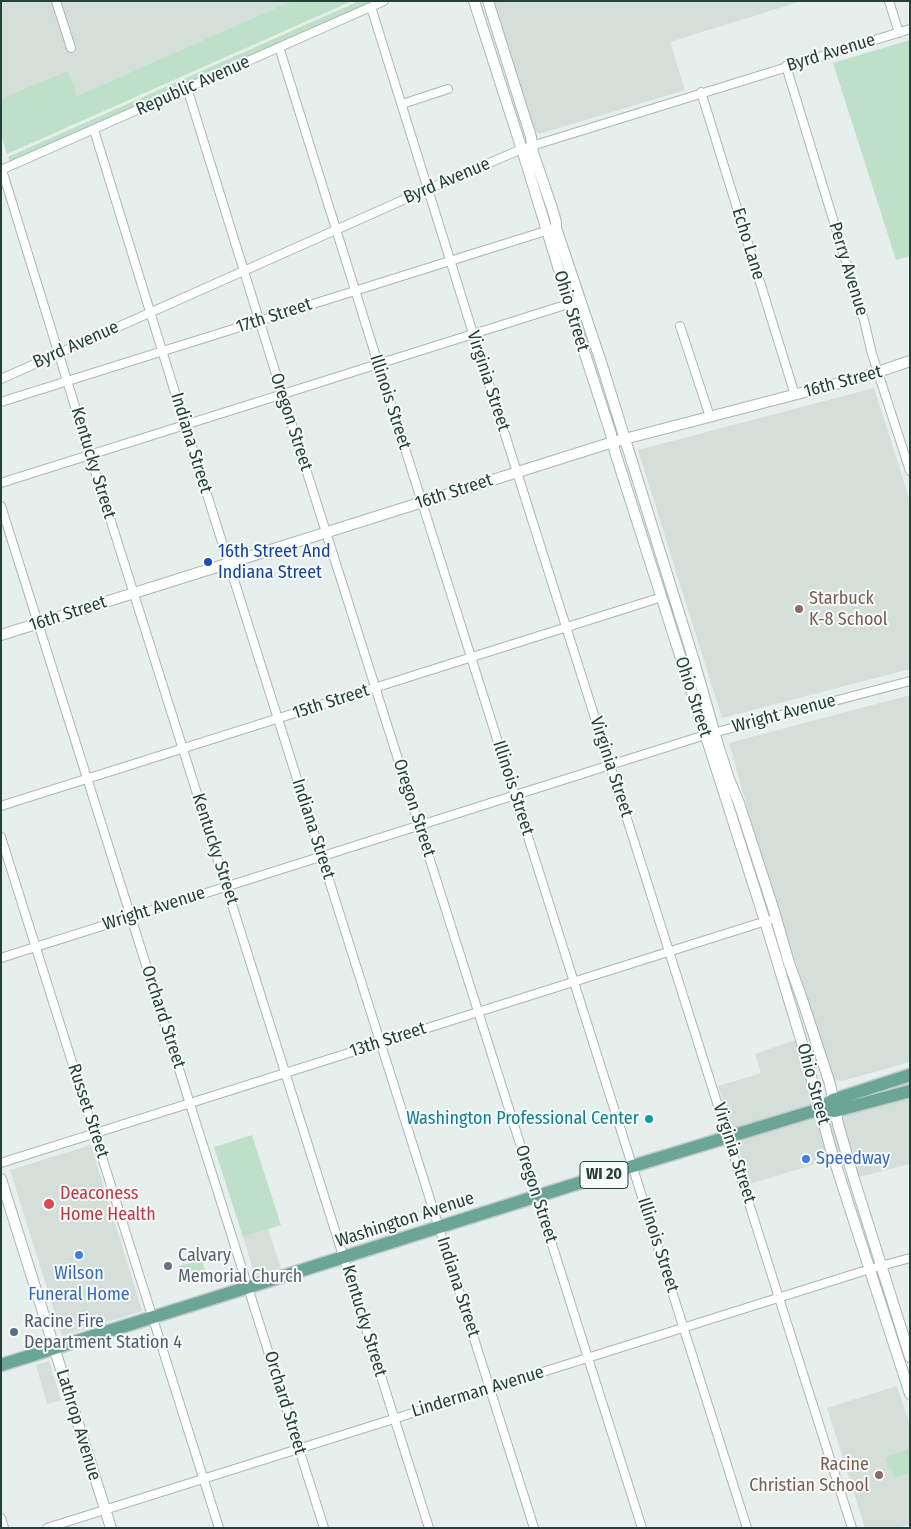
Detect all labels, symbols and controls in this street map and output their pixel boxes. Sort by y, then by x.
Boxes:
street label: Byrd Avenue [784,29,878,77]
street label: Republic Avenue [133,51,253,121]
street label: Byrd Avenue [401,153,493,209]
street label: Echo Lane [727,205,769,283]
street label: Perry Avenue [824,220,872,318]
street label: Ohio Street [548,268,594,354]
street label: 17th Street [233,294,315,338]
street label: Byrd Avenue [30,317,122,373]
street label: Virginia Street [462,328,514,434]
street label: Illinois Street [365,352,415,452]
street label: 16th Street [802,361,884,403]
street label: Oregon Street [265,370,317,474]
street label: Indiana Street [165,390,217,496]
street label: Kentucky Street [66,405,120,521]
street label: 16th Street [413,469,495,515]
place label: 16th Street And Indiana Street [218,541,331,584]
marker: 16th Street And Indiana Street [202,556,214,568]
place label: Starbuck K-8 School [809,588,888,630]
street label: 16th Street [27,591,109,637]
marker: Starbuck K-8 School [793,603,805,615]
street label: Ohio Street [670,654,716,740]
street label: 15th Street [290,680,372,724]
street label: Wright Avenue [730,690,838,738]
street label: Virginia Street [585,714,637,820]
street label: Illinois Street [488,738,538,838]
street label: Oregon Street [388,756,440,860]
street label: Indiana Street [287,776,339,882]
street label: Kentucky Street [187,791,243,907]
street label: Wright Avenue [100,882,208,936]
street label: Orchard Street [136,963,190,1071]
street label: 13th Street [347,1018,429,1062]
street label: Ohio Street [792,1041,834,1127]
street label: Russet Street [63,1061,113,1161]
street label: Virginia Street [708,1100,760,1206]
place label: Washington Professional Center [406,1108,639,1130]
marker: Washington Professional Center [643,1113,655,1125]
street label: Oregon Street [510,1142,562,1246]
place label: Speedway [816,1148,890,1170]
marker: Speedway [800,1153,812,1165]
road number: WI 20 [580,1162,628,1188]
place label: Deaconess Home Health [60,1183,156,1226]
street label: Washington Avenue [333,1187,477,1253]
street label: Illinois Street [633,1195,683,1295]
marker: Deaconess Home Health [42,1197,56,1211]
street label: Indiana Street [432,1234,484,1340]
place label: Calvary Memorial Church [178,1245,302,1288]
marker: Wilson Funeral Home [73,1249,85,1261]
marker: Calvary Memorial Church [162,1260,174,1272]
place label: Wilson Funeral Home [28,1263,130,1306]
street label: Kentucky Street [337,1263,391,1379]
place label: Racine Fire Department Station 4 [24,1311,182,1354]
marker: Racine Fire Department Station 4 [8,1326,20,1338]
street label: Orchard Street [259,1349,311,1457]
street label: Linderman Avenue [409,1362,547,1422]
street label: Lathrop Avenue [51,1367,105,1483]
place label: Racine Christian School [749,1454,869,1496]
marker: Racine Christian School [873,1469,885,1481]

